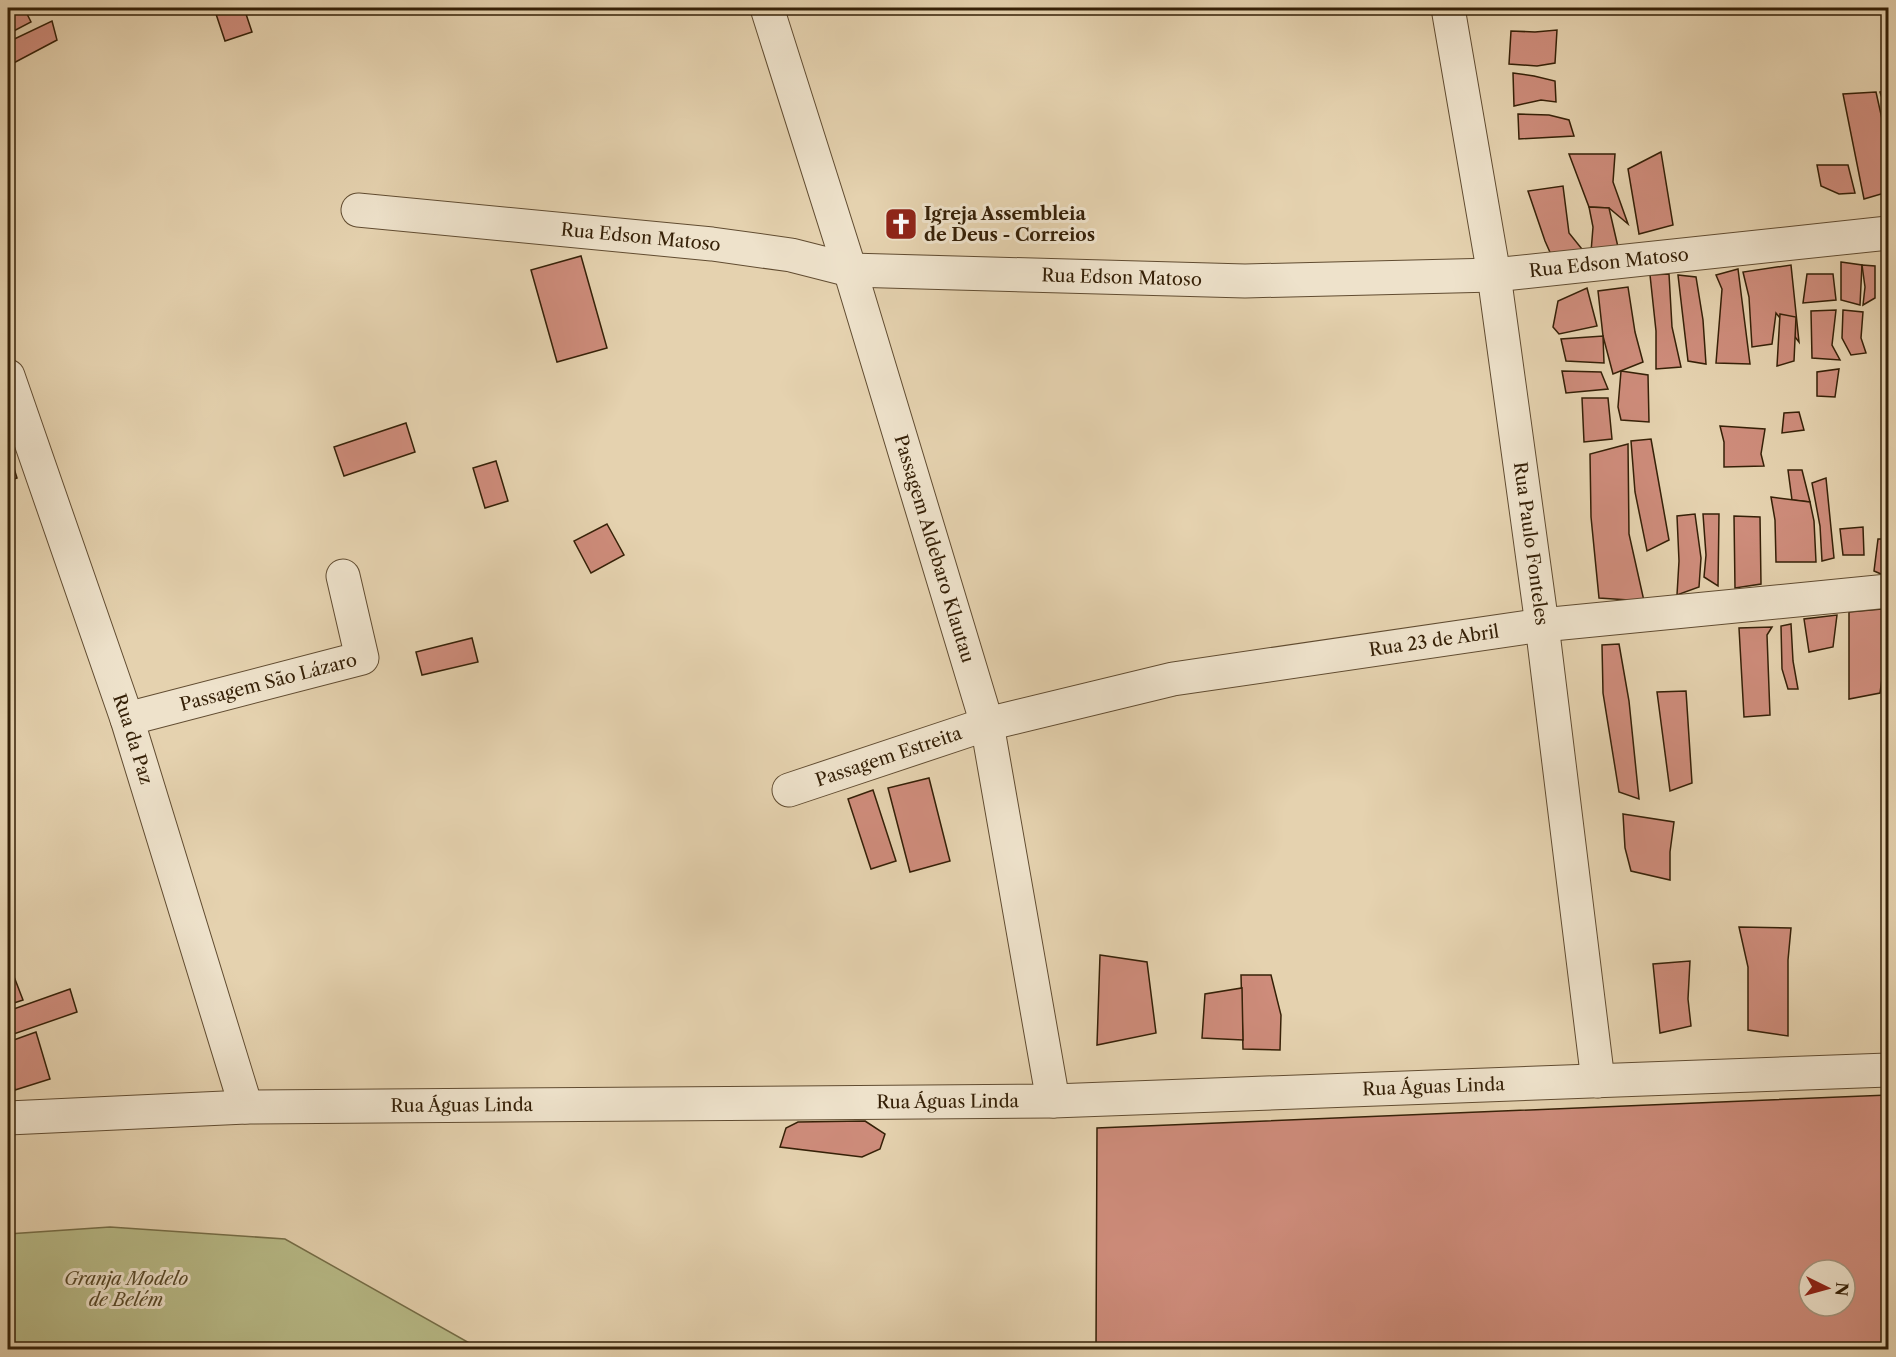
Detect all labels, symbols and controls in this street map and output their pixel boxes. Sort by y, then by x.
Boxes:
place label: Igreja Assembleia de Deus - Correios [924,203,1095,246]
church icon: Igreja Assembleia de Deus - Correios [883,206,919,242]
street label: Rua Edson Matoso [560,219,722,256]
street label: Rua Edson Matoso [1528,243,1690,282]
street label: Rua Edson Matoso [1041,264,1202,291]
street label: Passagem Aldebaro Klautau [889,432,979,665]
street label: Rua Paulo Fonteles [1509,460,1553,627]
street label: Rua 23 de Abril [1368,620,1501,661]
street label: Passagem São Lázaro [177,649,359,716]
street label: Rua da Paz [108,691,157,787]
street label: Passagem Estreita [813,722,965,791]
street label: Rua Águas Linda [1362,1073,1506,1101]
street label: Rua Águas Linda [876,1090,1020,1113]
street label: Rua Águas Linda [390,1094,534,1117]
north arrow [1797,1258,1857,1318]
park label: Granja Modelo de Belém [64,1268,188,1311]
text: N [1831,1282,1853,1297]

